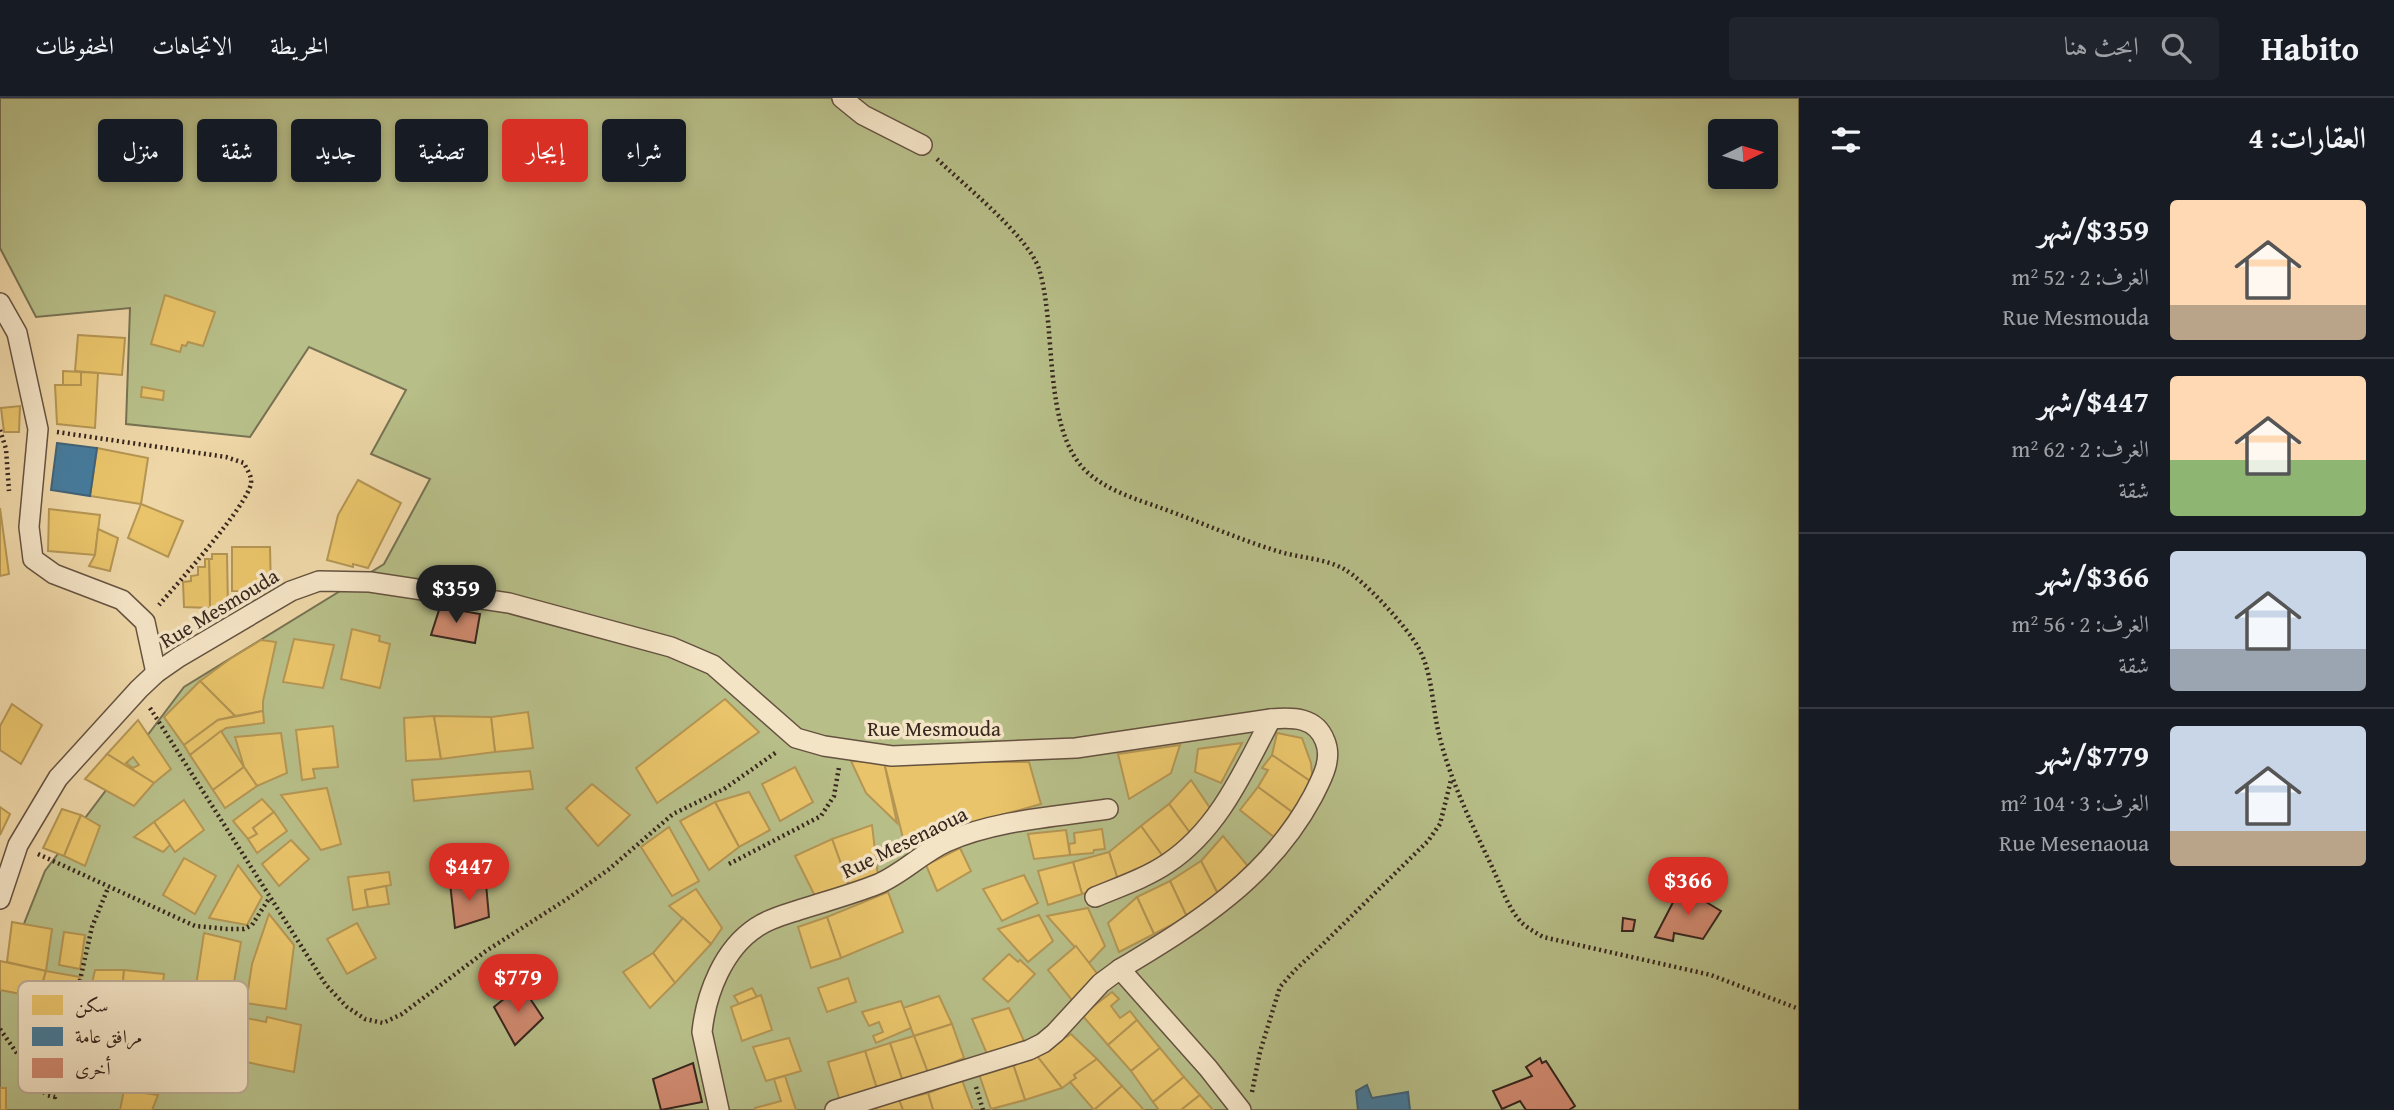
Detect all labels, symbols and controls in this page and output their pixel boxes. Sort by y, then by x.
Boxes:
search box [1729,17,2219,80]
text: Habito [2261,24,2359,72]
text: ابحث هنا [2064,26,2139,65]
text: المحفوظات [35,28,114,63]
text: الاتجاهات [152,28,232,63]
text: الخريطة [270,28,329,63]
icon: search [2157,29,2195,67]
text: العقارات: 4 [2248,115,2366,159]
chip: منزل [98,119,183,182]
chip: شقة [197,119,277,182]
chip: جديد [291,119,381,182]
chip: تصفية [395,119,488,182]
chip: إيجار [502,119,588,182]
chip: شراء [602,119,686,182]
north arrow [1708,119,1778,189]
map controls [1708,119,1778,189]
icon: filters [1827,121,1865,159]
text: $359/شهر [2038,207,2149,251]
icon: home [2226,228,2310,312]
text: الغرف: 2 · 52 m² [2012,260,2149,293]
text: Rue Mesmouda [2003,300,2149,333]
text: $447/شهر [2038,379,2149,423]
icon: home [2226,404,2310,488]
text: الغرف: 2 · 62 m² [2012,432,2149,465]
text: شقة [2119,473,2149,506]
text: $366/شهر [2038,554,2149,598]
street label: Rue Mesmouda [154,560,284,656]
pin: $359 [415,566,497,625]
text: $359 [432,571,480,604]
icon: home [2226,579,2310,663]
text: الغرف: 2 · 56 m² [2012,607,2149,640]
text: شقة [2119,648,2149,681]
street label: Rue Mesmouda [867,713,1001,744]
text: $779/شهر [2038,733,2149,777]
icon: home [2226,754,2310,838]
text: الغرف: 3 · 104 m² [2001,786,2149,819]
street label: Rue Mesenaoua [836,798,972,886]
text: Rue Mesenaoua [1999,826,2149,859]
pin: $447 [428,844,510,903]
text: $447 [445,849,493,882]
pin: $366 [1647,858,1729,917]
text: $366 [1664,863,1712,896]
pin: $779 [477,954,559,1014]
text: $779 [494,960,542,993]
legend [18,981,248,1093]
text: سكن [75,991,109,1019]
text: مرافق عامة [75,1022,142,1050]
text: أخرى [75,1054,111,1082]

